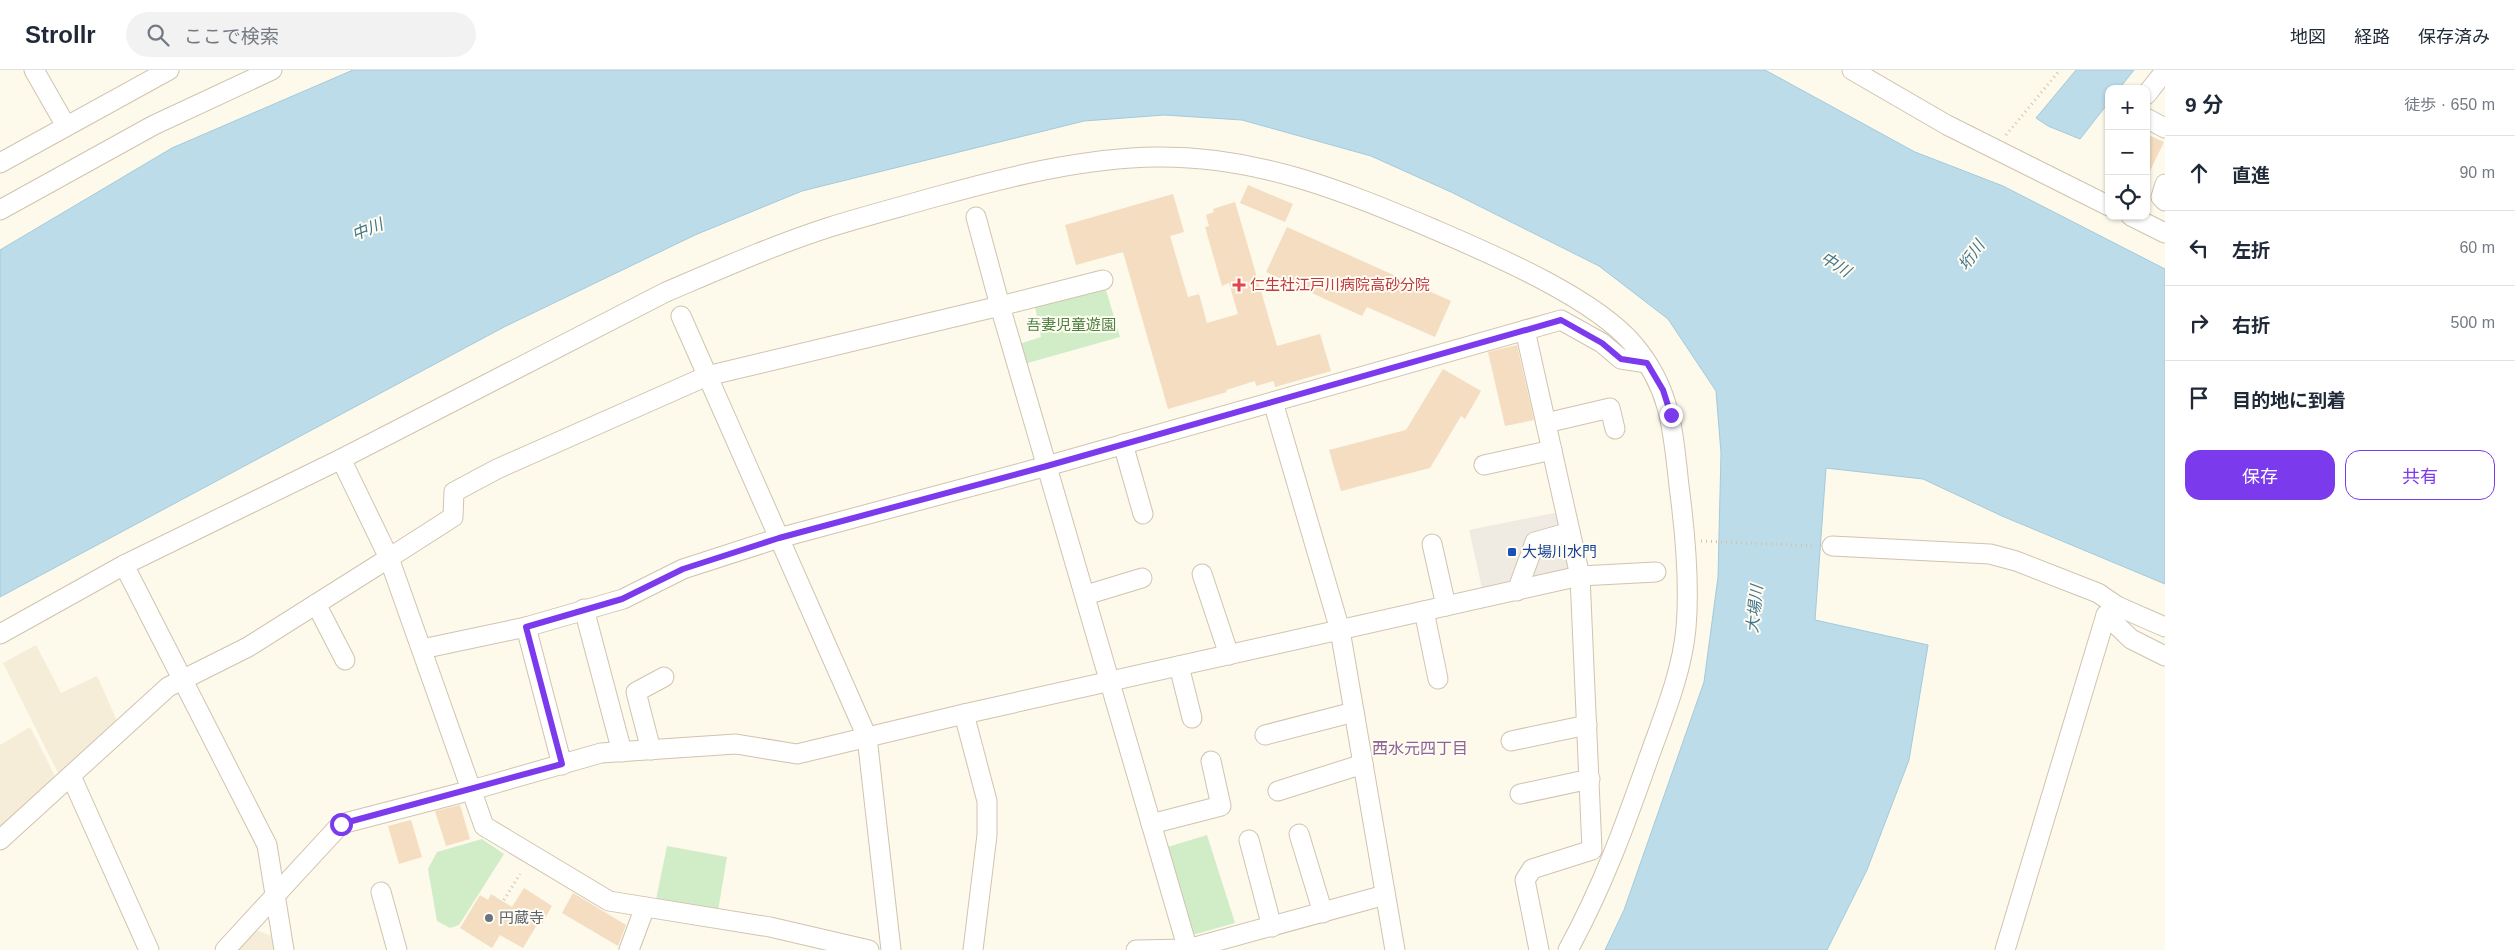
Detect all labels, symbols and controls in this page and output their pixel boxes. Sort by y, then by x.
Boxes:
search box [126,12,476,57]
text: Strollr [25,21,96,48]
icon: search [144,21,172,49]
text: ここで検索 [184,26,279,47]
text: 地図 [2290,27,2326,47]
text: 経路 [2354,27,2390,47]
text: 保存済み [2418,27,2490,47]
map controls [2105,85,2150,220]
button: + [2105,85,2150,130]
text: 9 分 [2185,93,2224,116]
text: 徒歩 · 650 m [2404,96,2495,113]
button: − [2105,130,2150,175]
icon: ahead [2185,159,2213,187]
text: 90 m [2459,164,2495,181]
text: 直進 [2232,165,2270,186]
button: locate [2105,175,2150,220]
water label: 中川 [349,215,387,243]
icon: left [2185,234,2213,262]
water label: 垳川 [1955,236,1989,273]
text: 60 m [2459,239,2495,256]
text: 左折 [2232,240,2270,261]
water label: 中川 [1818,249,1855,281]
place label: 仁生社江戸川病院高砂分院 [1250,276,1430,293]
marker: 仁生社江戸川病院高砂分院 [1232,278,1246,292]
icon: right [2185,309,2213,337]
text: 500 m [2451,314,2495,331]
text: 右折 [2232,315,2270,336]
park label: 吾妻児童遊園 [1026,316,1116,333]
icon: arrive [2185,384,2213,412]
text: 目的地に到着 [2232,390,2346,411]
route end [1660,404,1683,427]
button: 保存 [2185,450,2335,500]
button: 共有 [2345,450,2495,500]
place label: 大場川水門 [1522,543,1597,560]
marker: 大場川水門 [1506,546,1518,558]
water label: 大場川 [1744,582,1766,634]
district label: 西水元四丁目 [1372,740,1468,757]
route start [330,813,353,836]
place label: 円蔵寺 [499,909,544,926]
marker: 円蔵寺 [483,912,495,924]

